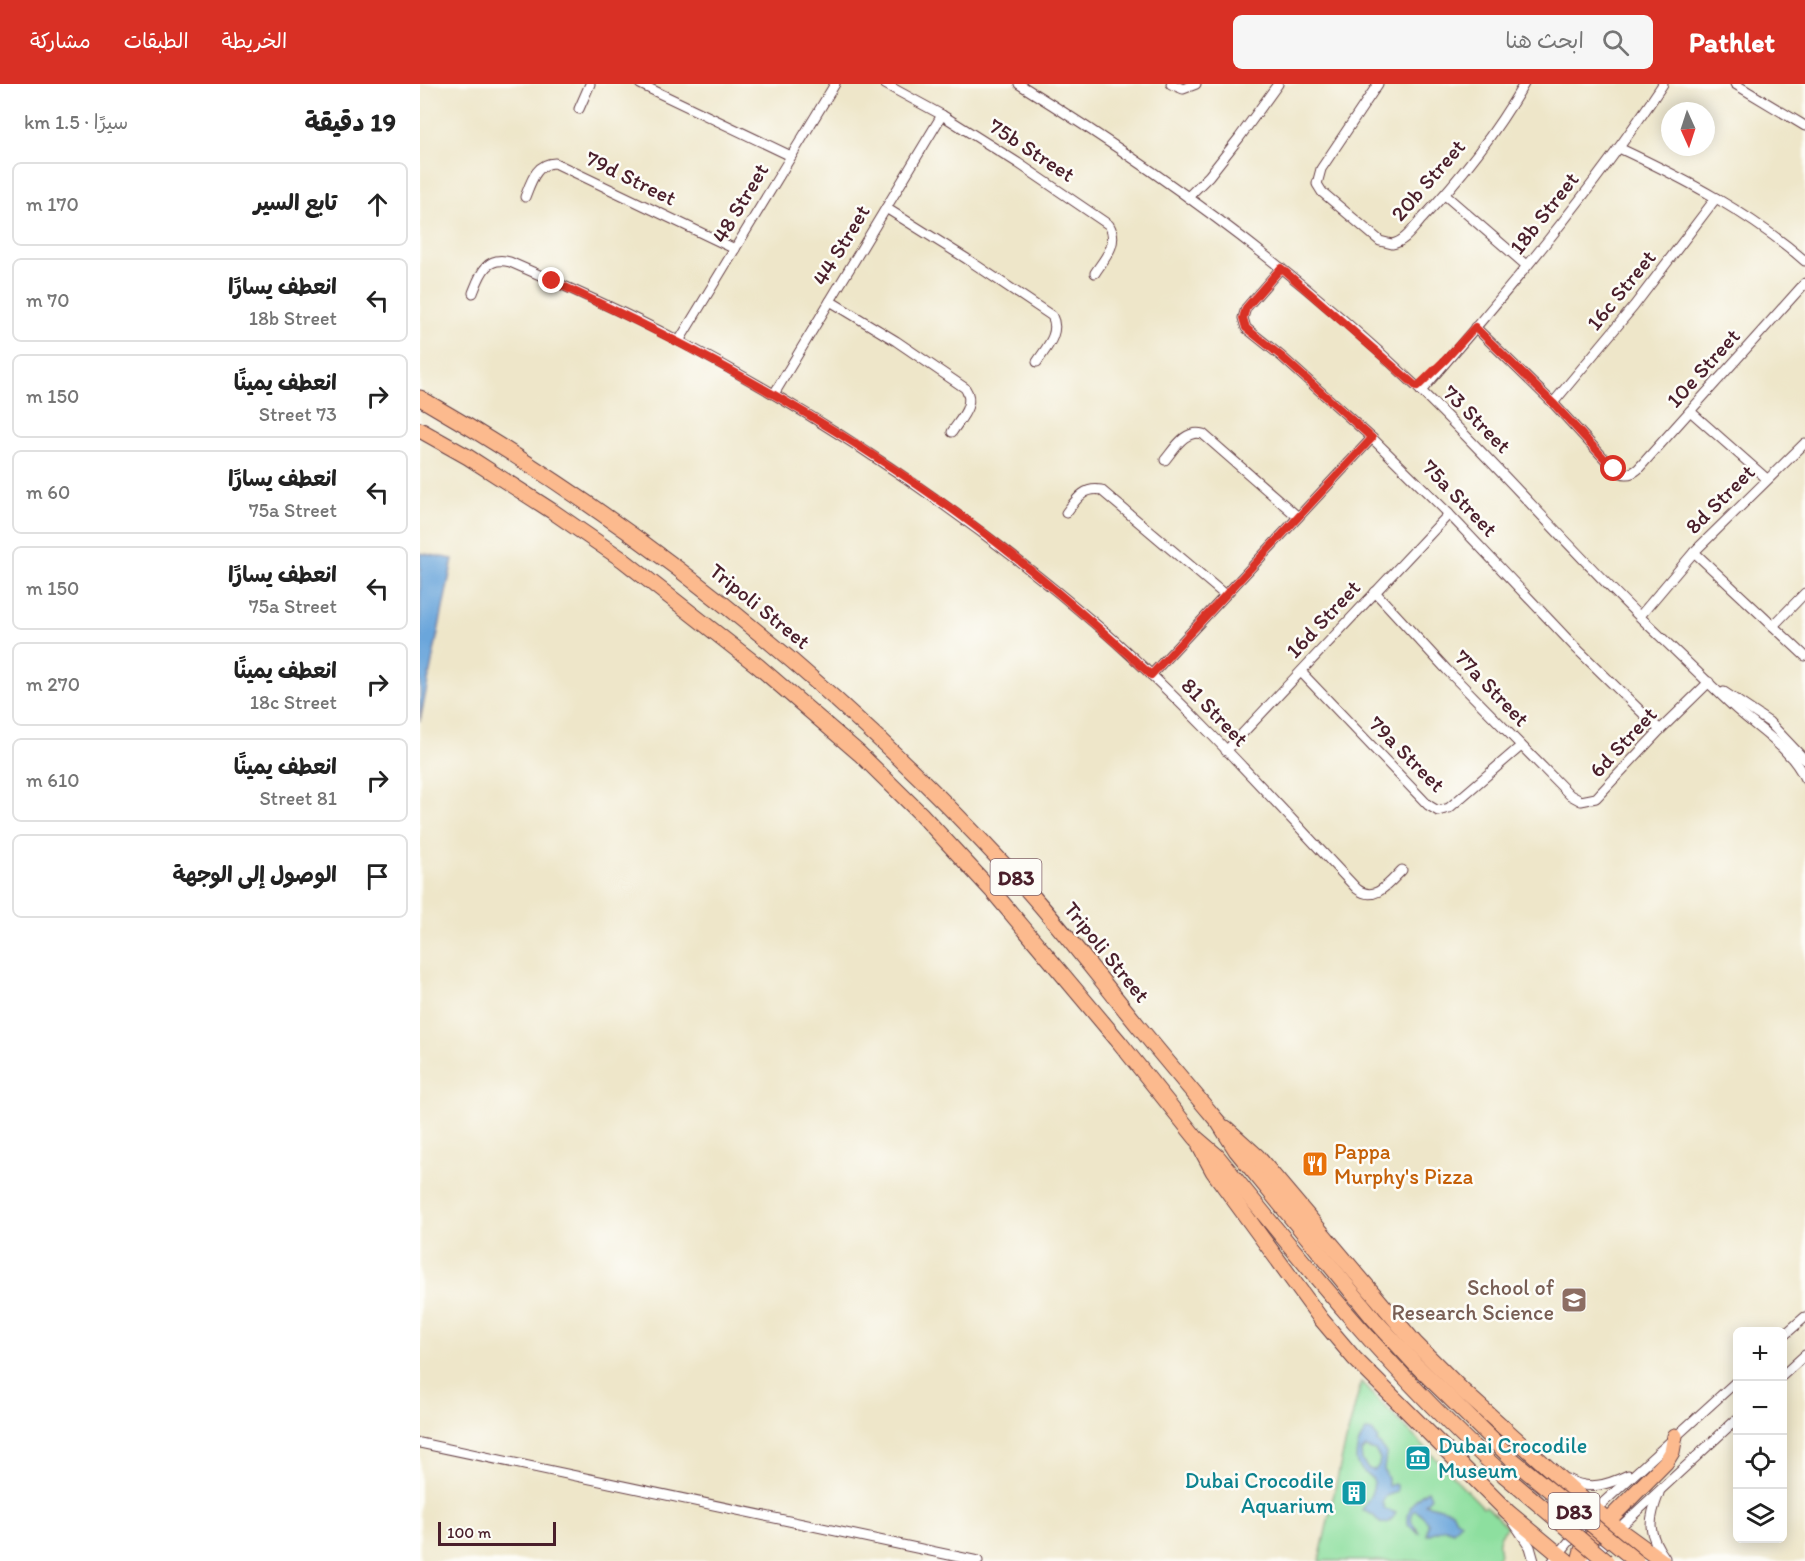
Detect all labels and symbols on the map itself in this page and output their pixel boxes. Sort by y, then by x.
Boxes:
north arrow [1661,102,1715,156]
street label: 75b Street [984,112,1080,188]
street label: 20b Street [1385,133,1471,227]
street label: 79d Street [581,144,681,212]
street label: 48 Street [706,158,774,248]
street label: 18b Street [1503,166,1585,260]
street label: 44 Street [806,200,876,290]
street label: 16c Street [1580,244,1662,336]
route end [538,267,564,293]
street label: 10e Street [1660,323,1746,413]
street label: 73 Street [1437,379,1517,459]
street label: 75a Street [1417,454,1503,542]
route start [1600,455,1626,481]
street label: 8d Street [1679,458,1761,540]
street label: Tripoli Street [704,557,816,655]
street label: 16d Street [1280,574,1366,664]
street label: 77a Street [1449,644,1535,732]
street label: 81 Street [1176,672,1254,752]
street label: 6d Street [1583,701,1663,783]
street label: 79a Street [1363,710,1451,798]
road number: D83 [990,859,1042,895]
street label: Tripoli Street [1058,896,1156,1008]
place label: Pappa Murphy's Pizza [1334,1138,1474,1190]
restaurant icon: Pappa Murphy's Pizza [1300,1149,1330,1179]
place label: School of Research Science [1391,1274,1555,1326]
school or university icon: School of Research Science [1559,1285,1589,1315]
place label: Dubai Crocodile Museum [1438,1432,1587,1484]
museum icon: Dubai Crocodile Museum [1403,1443,1433,1473]
place label: Dubai Crocodile Aquarium [1185,1467,1334,1519]
building icon: Dubai Crocodile Aquarium [1339,1478,1369,1508]
road number: D83 [1548,1493,1600,1529]
scale bar [438,1519,556,1546]

